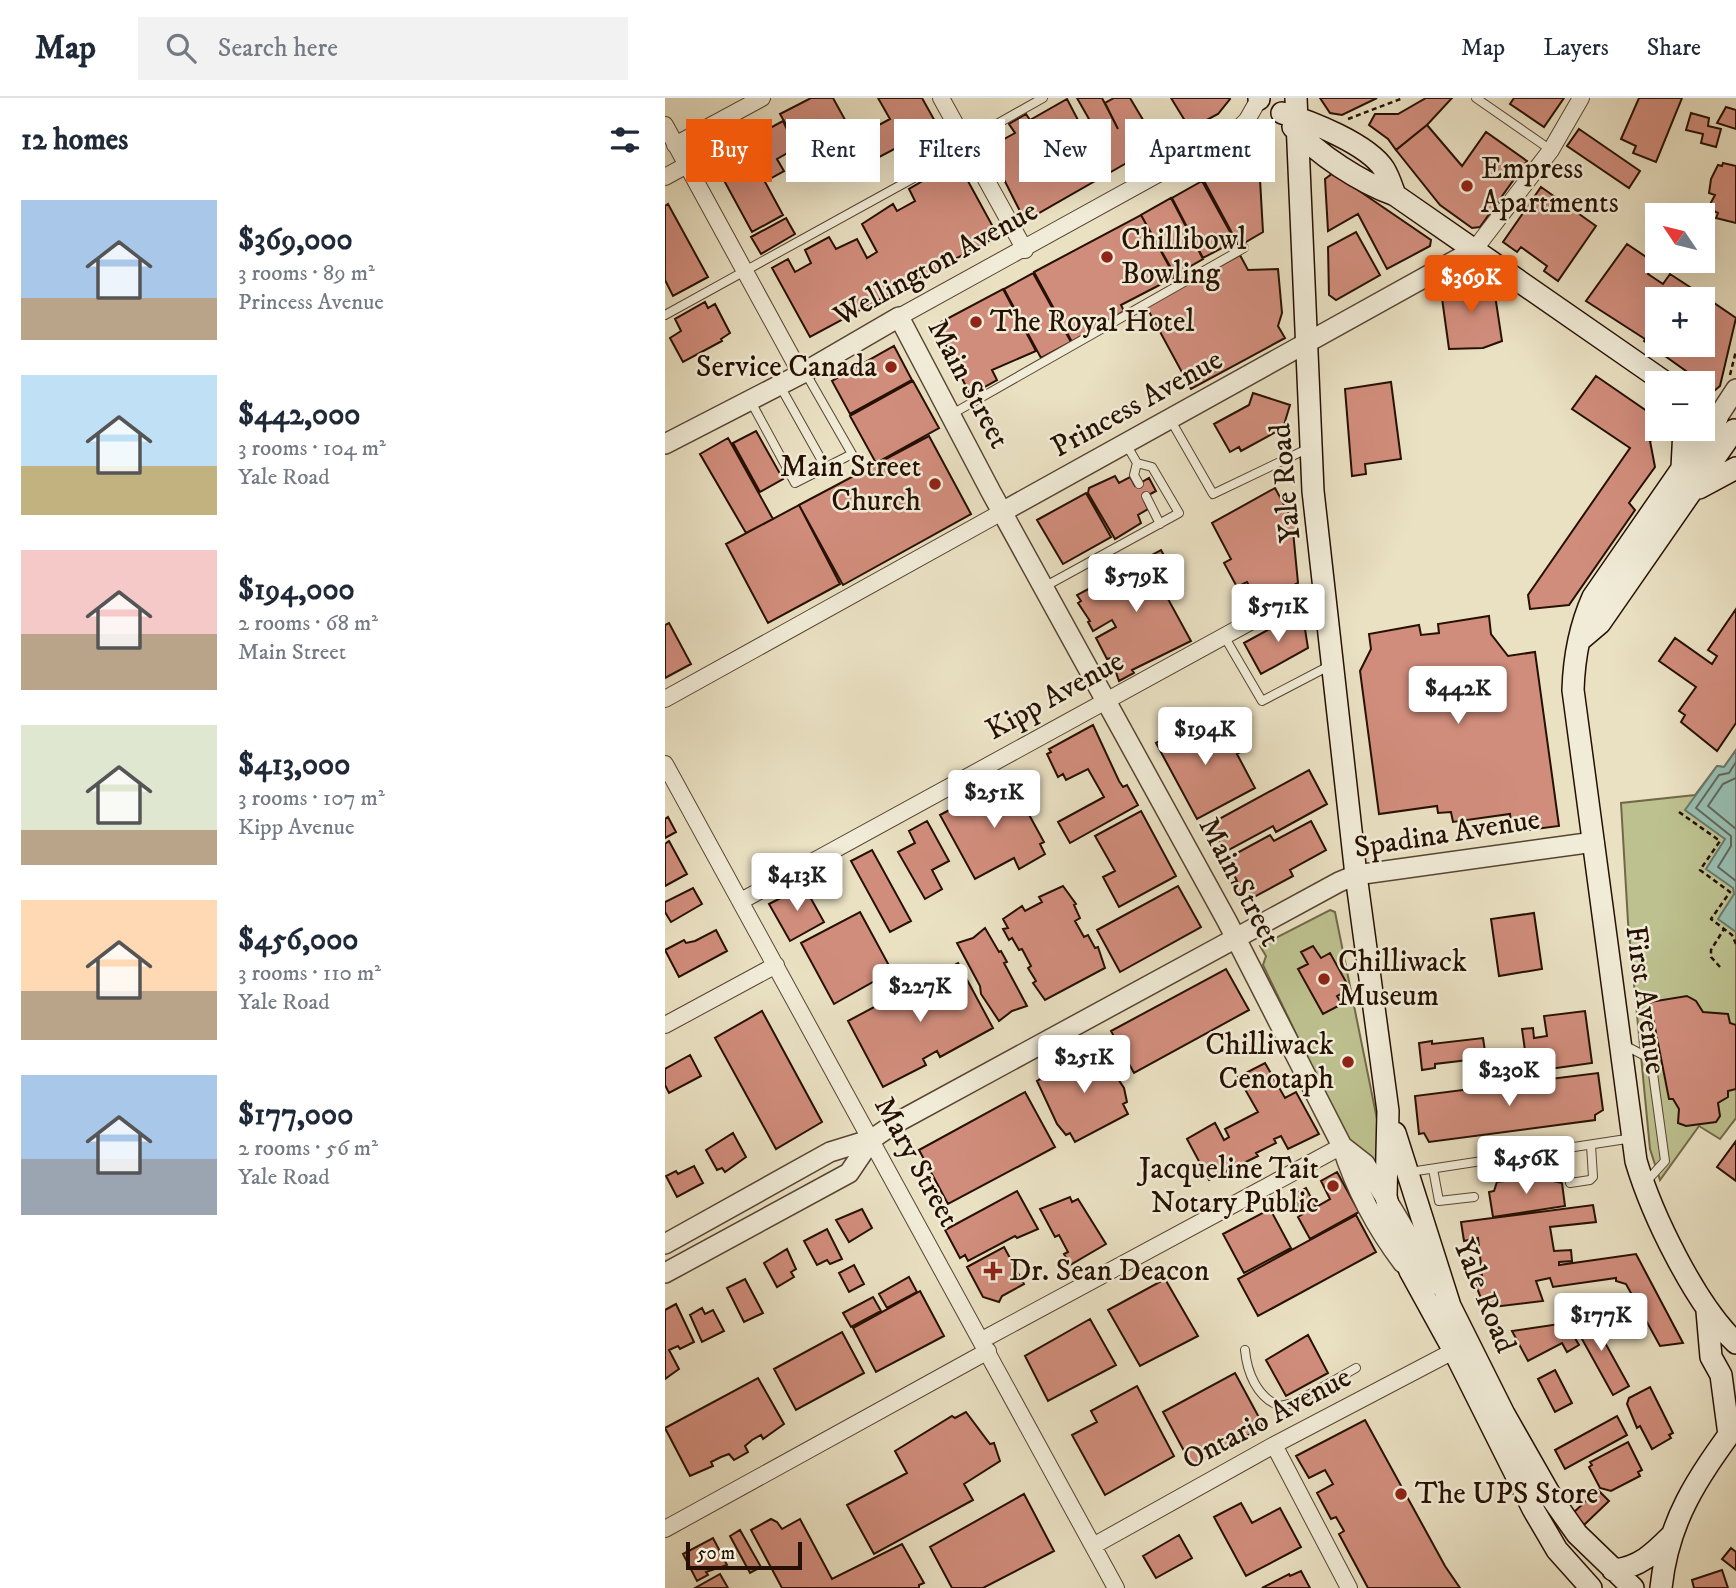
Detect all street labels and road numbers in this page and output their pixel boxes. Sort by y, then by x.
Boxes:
street label: Wellington Avenue [827,193,1044,336]
street label: Main Street [919,313,1017,455]
street label: Princess Avenue [1045,342,1229,466]
street label: Yale Road [1262,422,1310,544]
street label: Kipp Avenue [980,643,1130,749]
street label: Spadina Avenue [1351,801,1543,867]
street label: Main Street [1190,811,1288,953]
street label: First Avenue [1616,923,1674,1077]
street label: Mary Street [865,1091,967,1233]
street label: Yale Road [1444,1234,1524,1358]
street label: Ontario Avenue [1176,1359,1358,1479]

